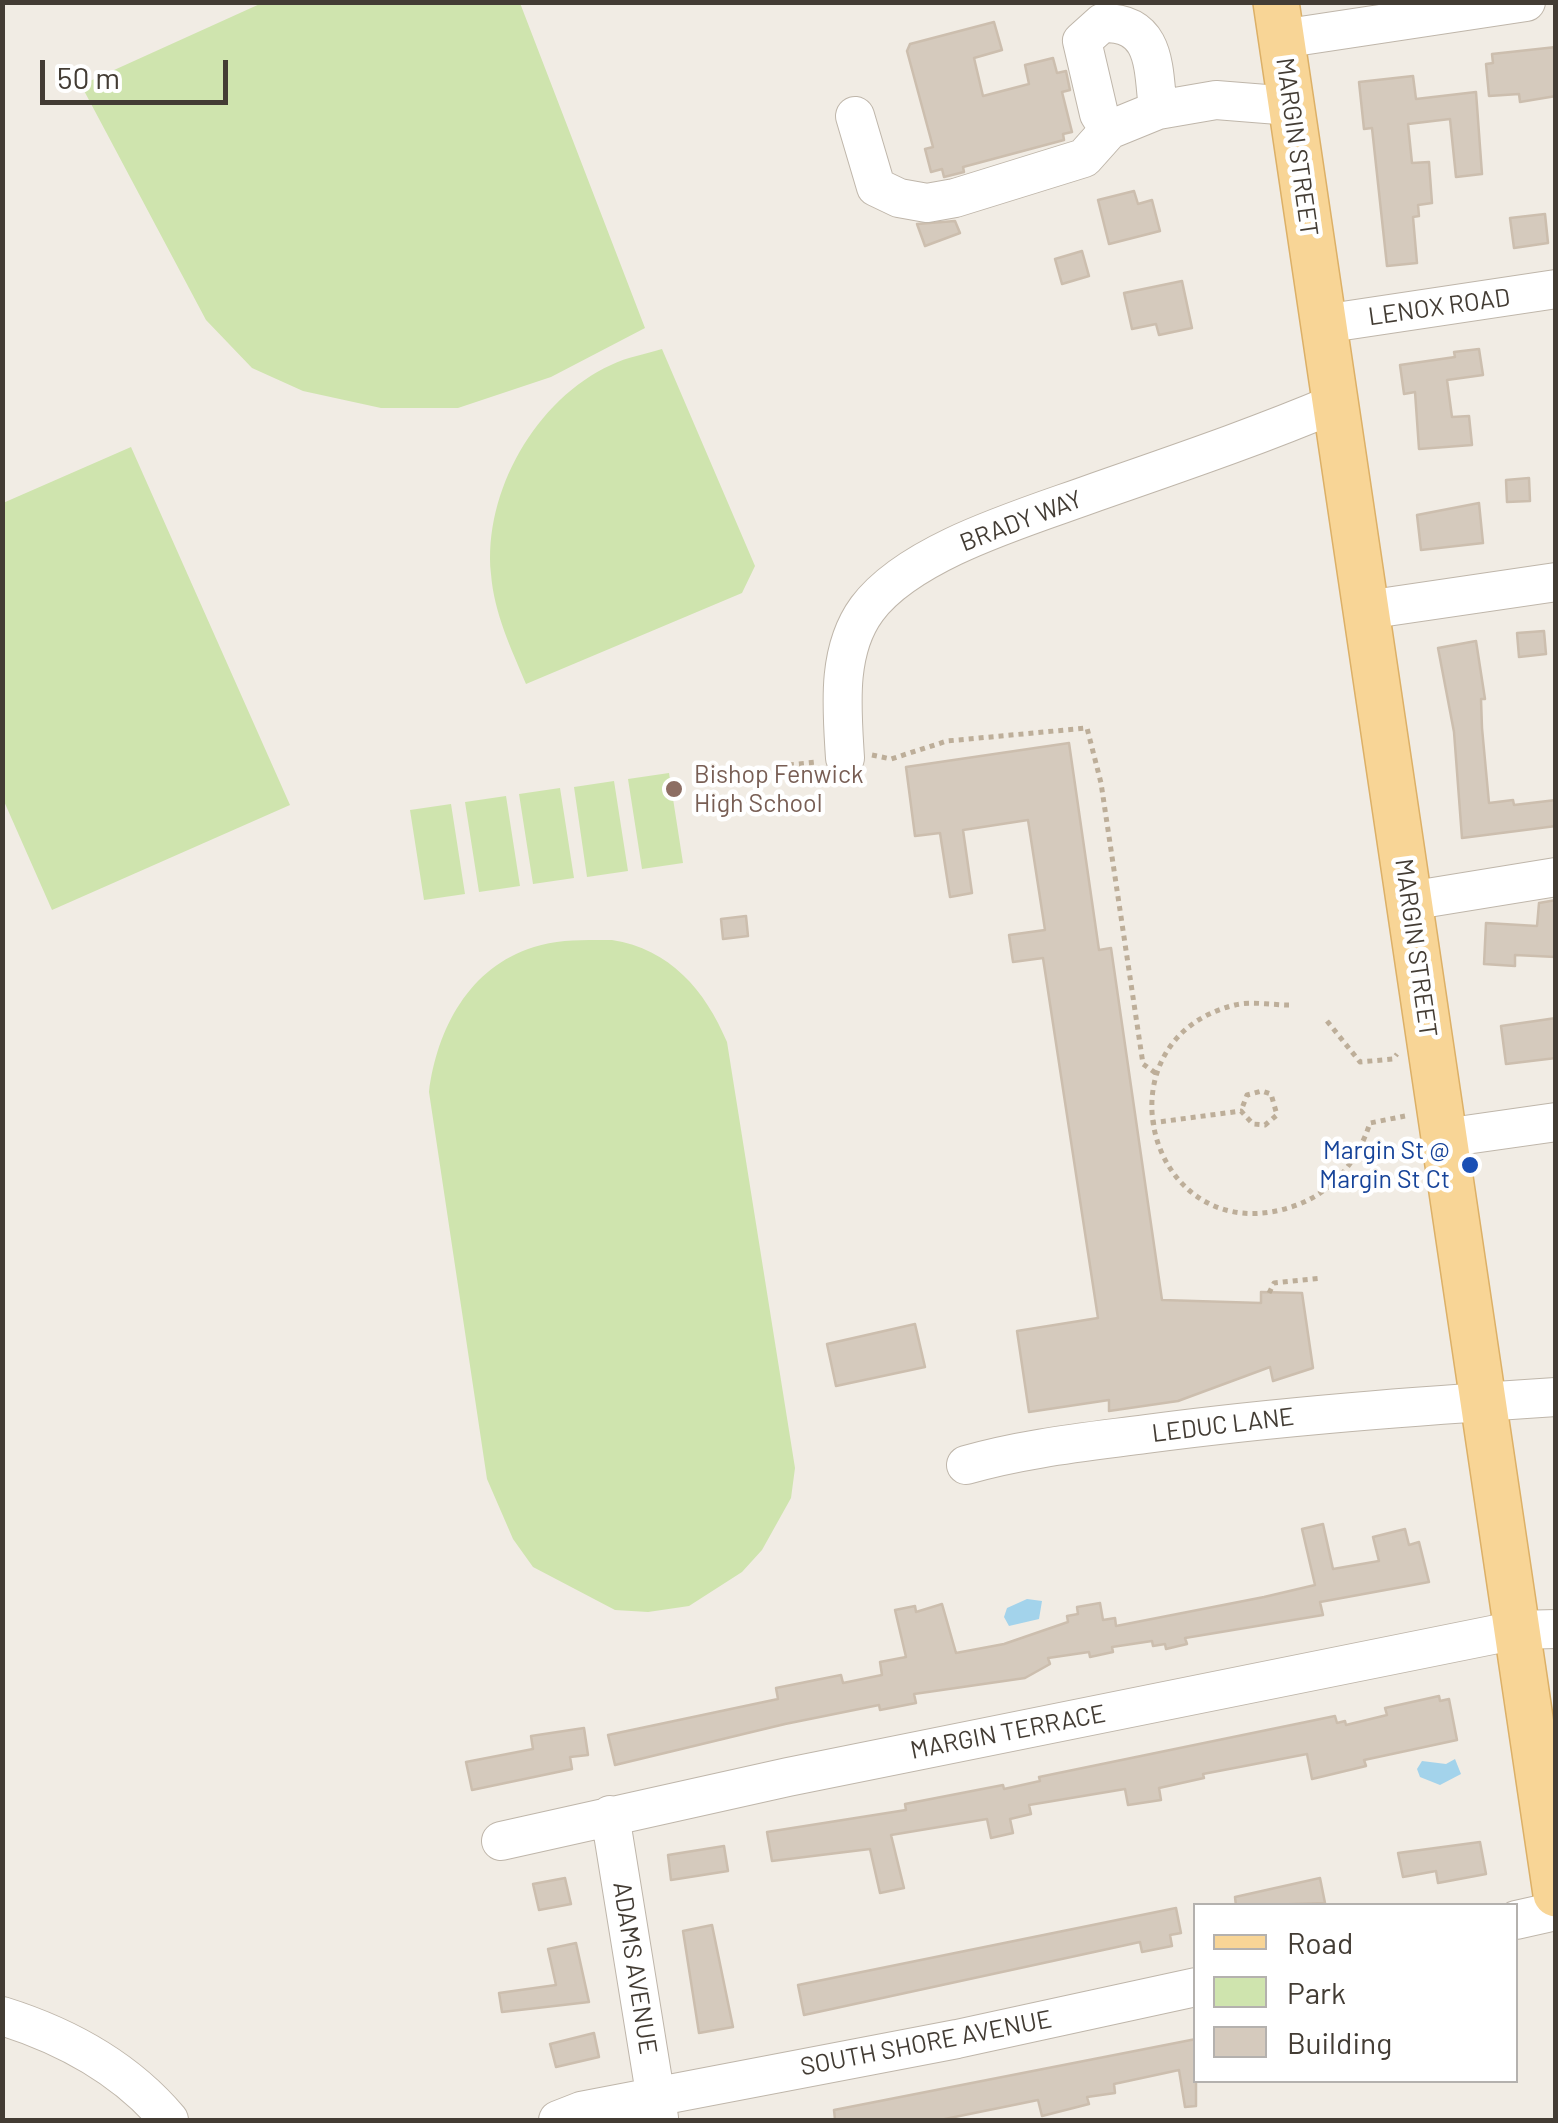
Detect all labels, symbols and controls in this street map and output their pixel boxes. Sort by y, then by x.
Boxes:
scale bar [45,40,232,102]
street label: MARGIN STREET [1270,56,1324,238]
text: 50 m [57,59,120,95]
street label: LENOX ROAD [1366,282,1512,332]
street label: BRADY WAY [956,484,1086,558]
place label: Bishop Fenwick High School [694,760,863,819]
marker: Bishop Fenwick High School [663,778,685,800]
street label: MARGIN STREET [1389,857,1443,1039]
place label: Margin St @ Margin St Ct [1319,1136,1450,1195]
marker: Margin St @ Margin St Ct [1459,1154,1481,1176]
street label: LEDUC LANE [1150,1401,1296,1449]
street label: MARGIN TERRACE [908,1698,1108,1766]
street label: ADAMS AVENUE [607,1880,663,2056]
legend [1193,1903,1518,2083]
text: Road [1287,1924,1353,1960]
text: Park [1287,1974,1346,2010]
street label: SOUTH SHORE AVENUE [798,2004,1054,2082]
text: Building [1287,2024,1392,2060]

